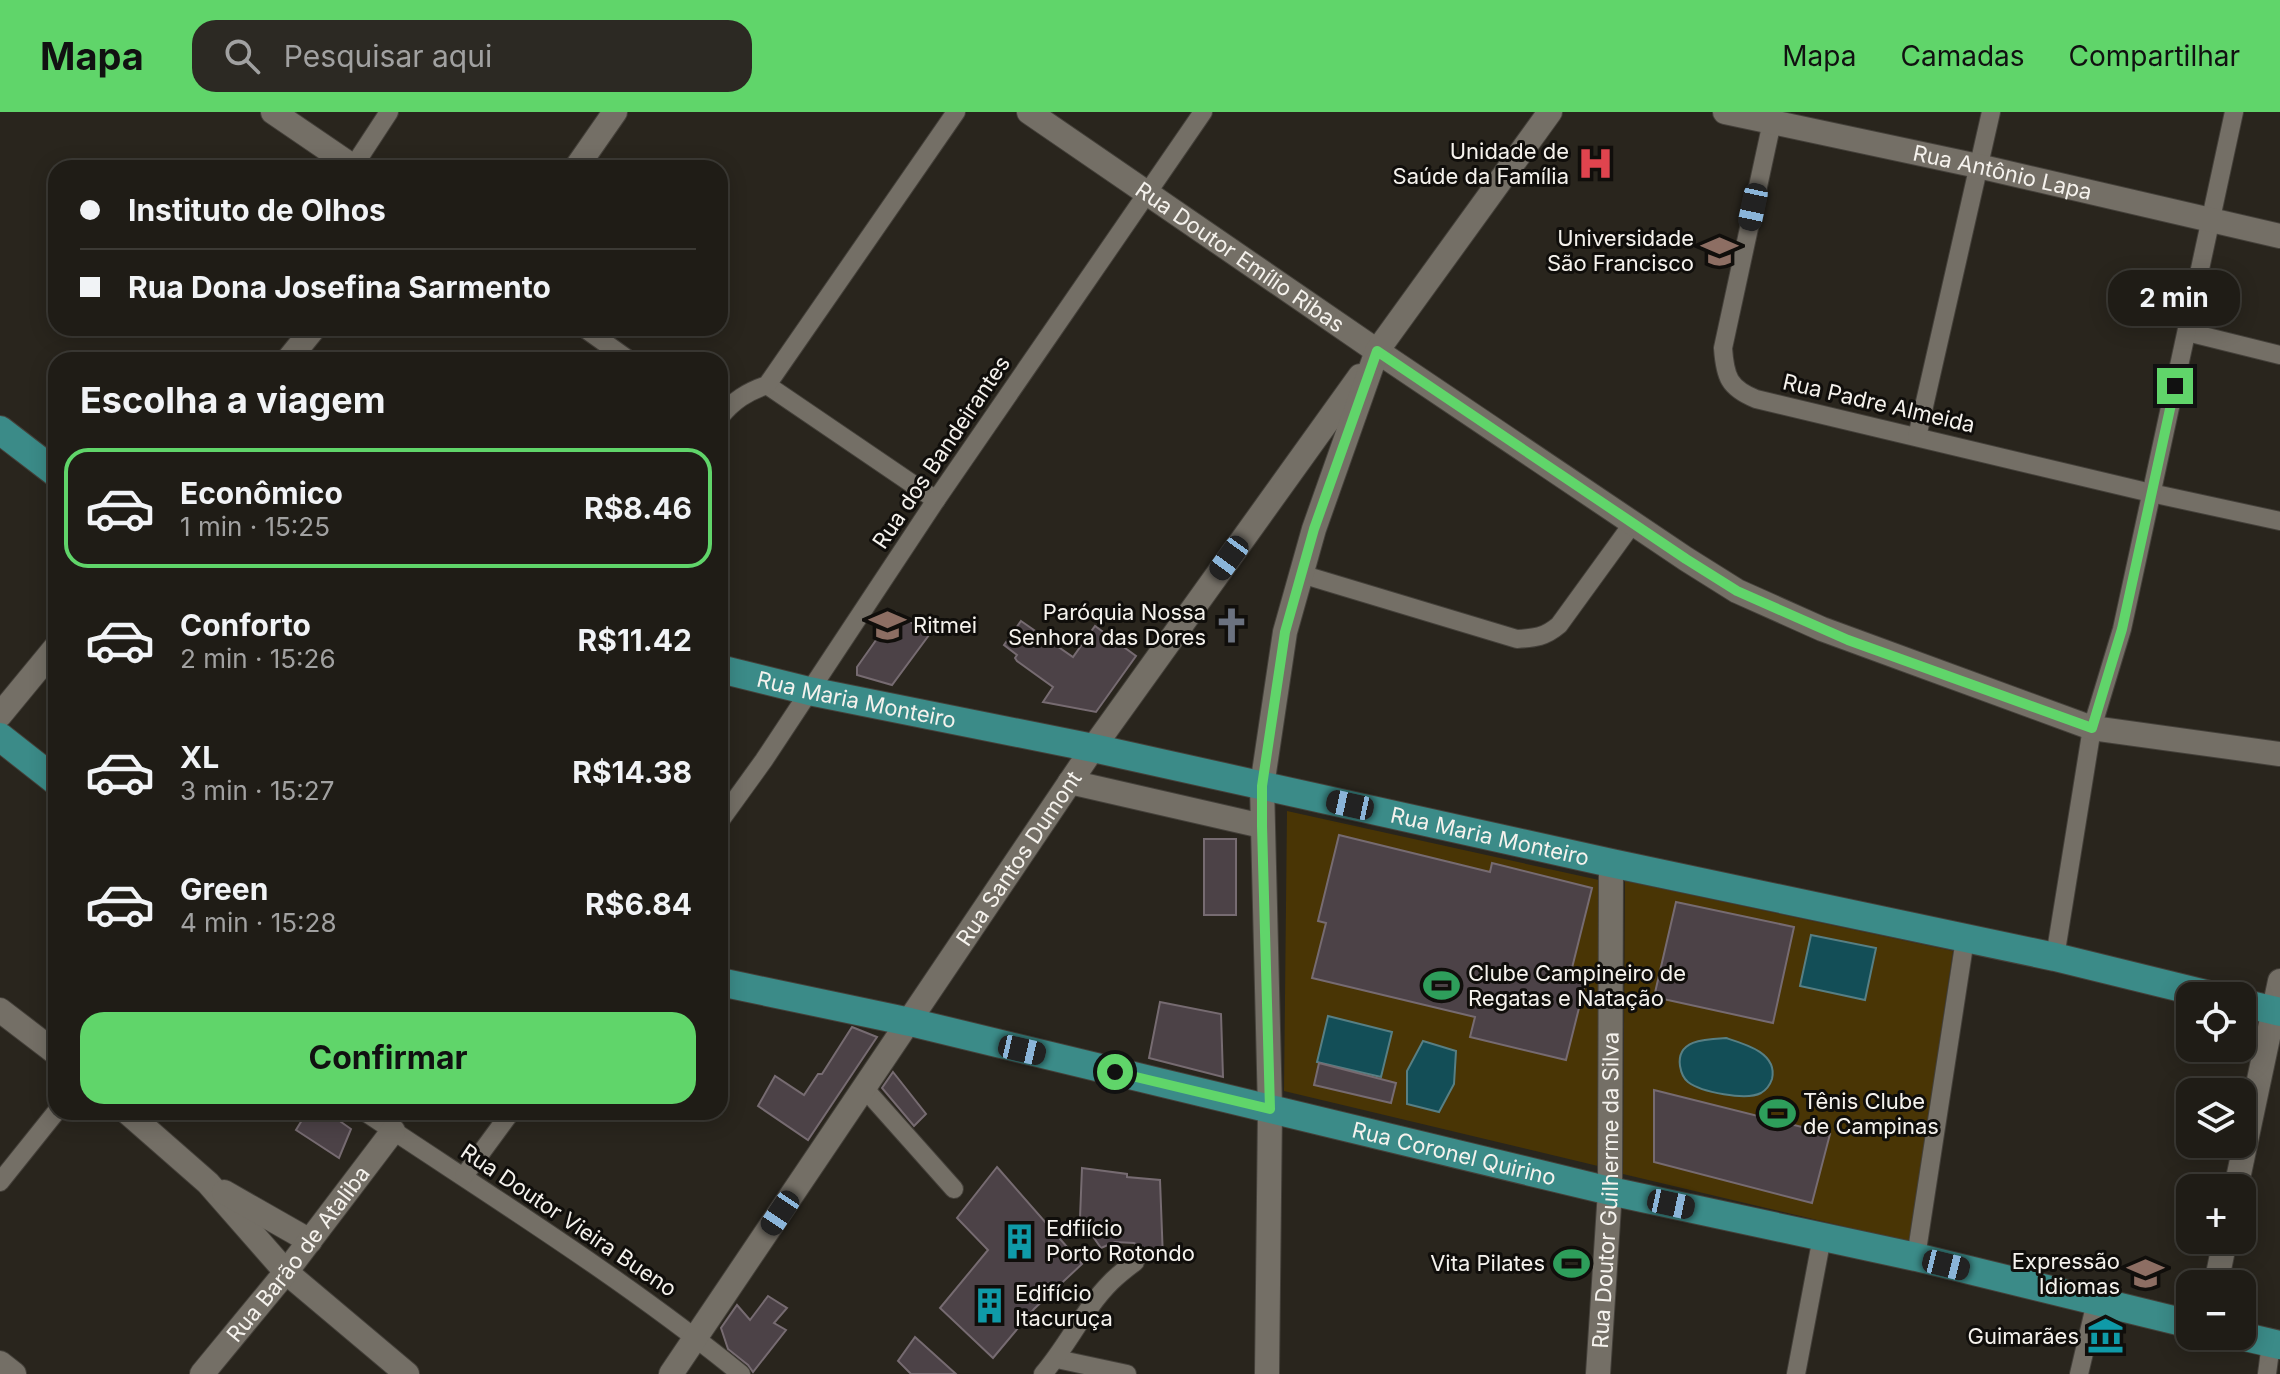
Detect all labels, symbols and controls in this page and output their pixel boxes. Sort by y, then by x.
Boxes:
search box [192,20,752,92]
text: Mapa [40,33,144,79]
icon: search [220,34,264,78]
text: Pesquisar aqui [284,38,492,74]
text: Mapa [1782,39,1856,73]
text: Camadas [1900,39,2025,73]
text: Compartilhar [2069,39,2240,73]
place label: Unidade de Saúde da Família [1393,138,1569,189]
street label: Rua Antônio Lapa [1911,140,2095,205]
hospital icon: Unidade de Saúde da Família [1576,145,1614,183]
street label: Rua Doutor Emílio Ribas [1131,176,1349,338]
car [1736,181,1770,233]
text: Instituto de Olhos [128,192,386,228]
place label: Universidade São Francisco [1547,225,1694,276]
school or university icon: Universidade São Francisco [1701,232,1739,270]
text: Rua Dona Josefina Sarmento [128,269,551,305]
callout: 2 min [2109,270,2241,326]
text: 2 min [2139,282,2209,313]
street label: Rua dos Bandeirantes [867,351,1015,553]
street label: Rua Padre Almeida [1780,368,1978,438]
route end [2157,368,2193,404]
text: Escolha a viagem [80,378,386,422]
icon: car [84,472,156,544]
text: Econômico [180,475,343,511]
text: R$8.46 [584,490,692,526]
text: 1 min · 15:25 [180,511,330,542]
car [1205,532,1253,584]
place label: Paróquia Nossa Senhora das Dores [1008,599,1206,650]
icon: car [84,604,156,676]
school or university icon: Ritmei [868,606,906,644]
church icon: Paróquia Nossa Senhora das Dores [1213,606,1251,644]
text: Conforto [180,607,311,643]
place label: Ritmei [913,612,977,638]
text: R$11.42 [578,622,692,658]
text: 2 min · 15:26 [180,643,336,674]
street label: Rua Maria Monteiro [754,666,958,733]
icon: car [84,736,156,808]
text: XL [180,739,219,775]
text: R$14.38 [572,754,692,790]
street label: Rua Santos Dumont [951,766,1087,950]
text: 3 min · 15:27 [180,775,334,806]
car [1324,788,1376,822]
street label: Rua Maria Monteiro [1388,801,1592,871]
icon: car [84,868,156,940]
text: Green [180,871,268,907]
text: R$6.84 [585,886,692,922]
text: 4 min · 15:28 [180,907,336,938]
place label: Clube Campineiro de Regatas e Natação [1468,960,1686,1011]
sports icon: Clube Campineiro de Regatas e Natação [1423,967,1461,1005]
map controls [2176,982,2256,1350]
button: locate [2176,982,2256,1062]
button: Confirmar [80,1012,696,1104]
street label: Rua Doutor Guilherme da Silva [1587,1032,1623,1349]
car [996,1033,1048,1067]
route start [1097,1054,1133,1090]
button: layers [2176,1078,2256,1158]
place label: Tênis Clube de Campinas [1803,1088,1939,1139]
sports icon: Tênis Clube de Campinas [1758,1095,1796,1133]
street label: Rua Coronel Quirino [1350,1116,1559,1191]
street label: Rua Doutor Vieira Bueno [456,1138,682,1302]
street label: Rua Barão de Ataliba [221,1161,375,1347]
button: + [2176,1174,2256,1254]
car [757,1186,803,1240]
car [1645,1187,1697,1221]
place label: Edfiício Porto Rotondo [1046,1215,1195,1266]
building icon: Edfiício Porto Rotondo [1001,1222,1039,1260]
sports icon: Vita Pilates [1552,1244,1590,1282]
car [1920,1248,1972,1282]
place label: Expressão Idiomas [2012,1248,2120,1299]
place label: Vita Pilates [1430,1250,1545,1276]
school or university icon: Expressão Idiomas [2127,1255,2165,1293]
button: − [2176,1270,2256,1350]
place label: Edifício Itacuruça [1015,1280,1113,1331]
building icon: Edifício Itacuruça [970,1287,1008,1325]
museum icon: Guimarães [2086,1317,2124,1355]
place label: Guimarães [1968,1323,2079,1349]

